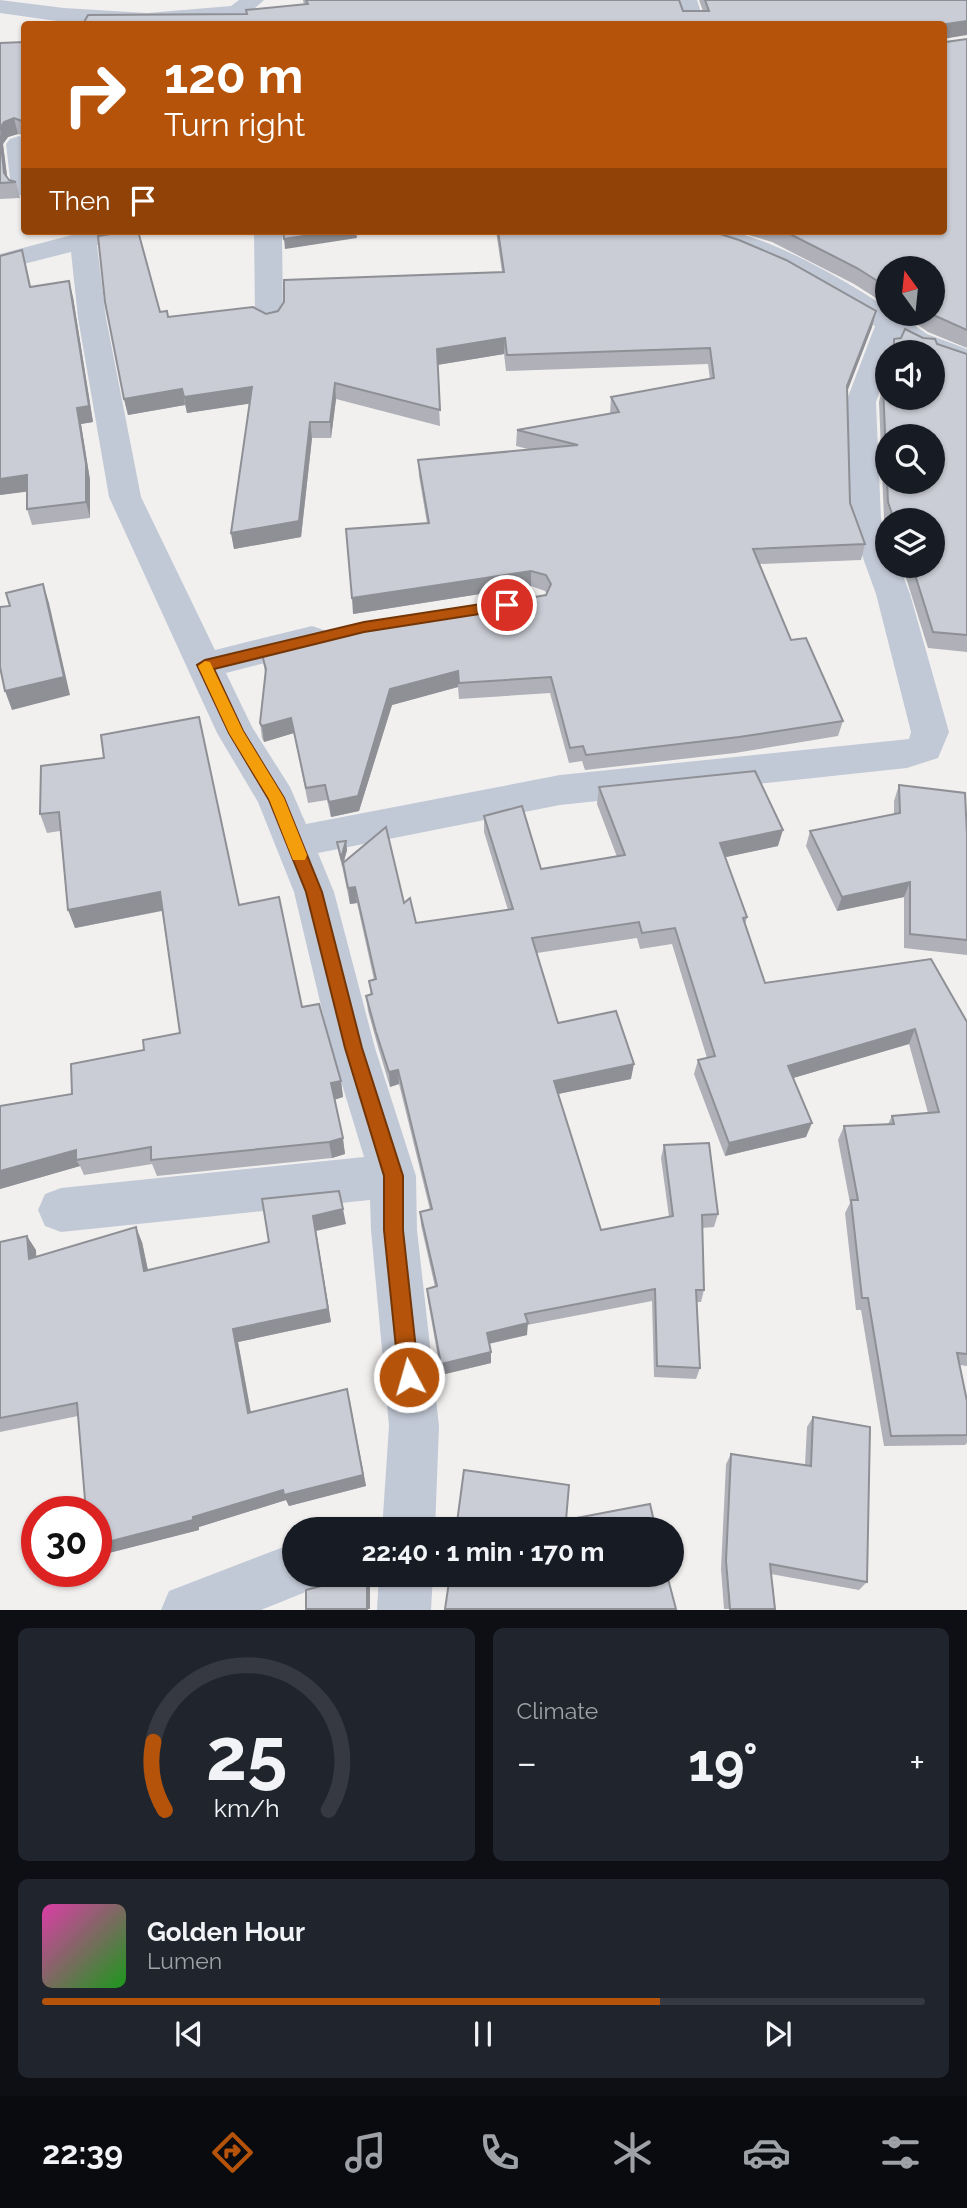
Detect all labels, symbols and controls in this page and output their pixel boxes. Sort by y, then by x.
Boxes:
text: 120 m [164,47,303,104]
icon: right [49,49,140,140]
text: Turn right [164,106,305,143]
icon: arrive [124,182,162,220]
text: Then [49,186,110,216]
north arrow [875,256,945,326]
map controls [875,256,945,578]
button: sound [875,340,945,410]
button: search [875,424,945,494]
button: layers [875,508,945,578]
pin [477,575,537,635]
icon: arrive [488,586,526,624]
position arrow [372,1340,446,1414]
speed limit sign: 30 [21,1496,112,1587]
text: 22:40 · 1 min · 170 m [362,1537,604,1567]
text: Climate [517,1697,598,1724]
text: 25 [206,1713,287,1798]
text: 19° [688,1732,758,1793]
text: − [517,1740,537,1785]
text: + [909,1740,925,1785]
text: km/h [213,1793,279,1823]
text: Golden Hour [147,1917,305,1947]
text: Lumen [147,1947,222,1974]
icon: previous [170,2015,208,2053]
icon: pause [464,2015,502,2053]
icon: next [759,2015,797,2053]
icon: directions [208,2128,257,2177]
icon: music [341,2128,390,2177]
icon: phone [475,2128,524,2177]
icon: climate [608,2128,657,2177]
icon: car [742,2128,791,2177]
icon: filters [876,2128,925,2177]
text: 22:39 [42,2134,123,2171]

